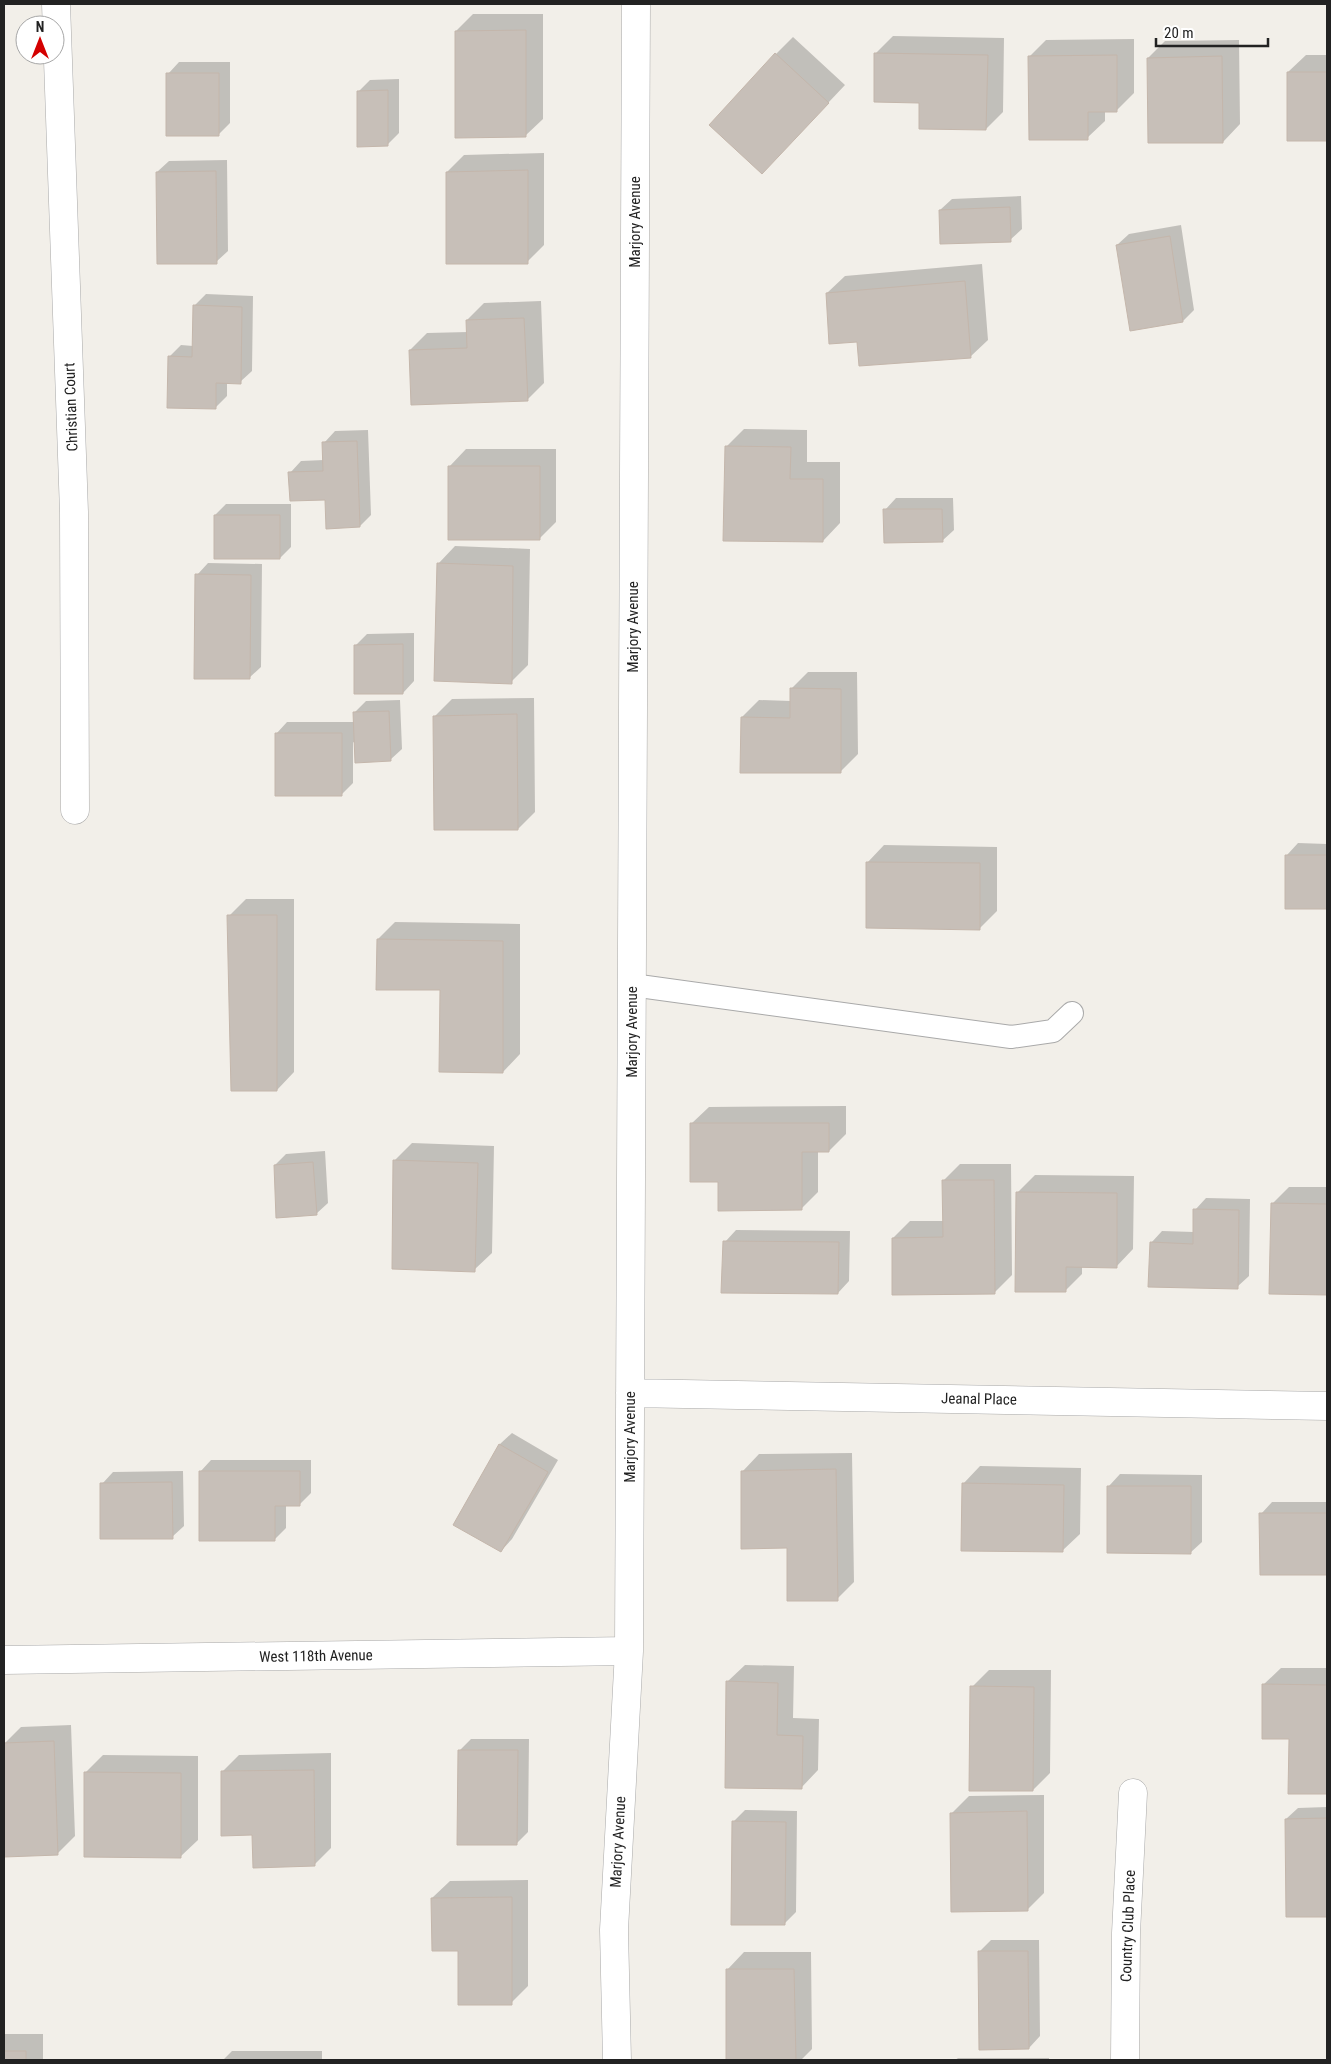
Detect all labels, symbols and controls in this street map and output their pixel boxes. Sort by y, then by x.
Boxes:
north arrow [15,15,65,65]
scale bar [1156,15,1268,47]
text: N [36,19,44,35]
text: 20 m [1164,24,1194,42]
street label: Marjory Avenue [626,176,644,268]
street label: Christian Court [60,362,82,452]
street label: Marjory Avenue [624,581,642,673]
street label: Marjory Avenue [623,986,641,1078]
street label: Jeanal Place [941,1389,1017,1409]
street label: Marjory Avenue [621,1391,639,1483]
street label: West 118th Avenue [259,1646,373,1666]
street label: Marjory Avenue [607,1796,629,1888]
street label: Country Club Place [1117,1870,1139,1982]

